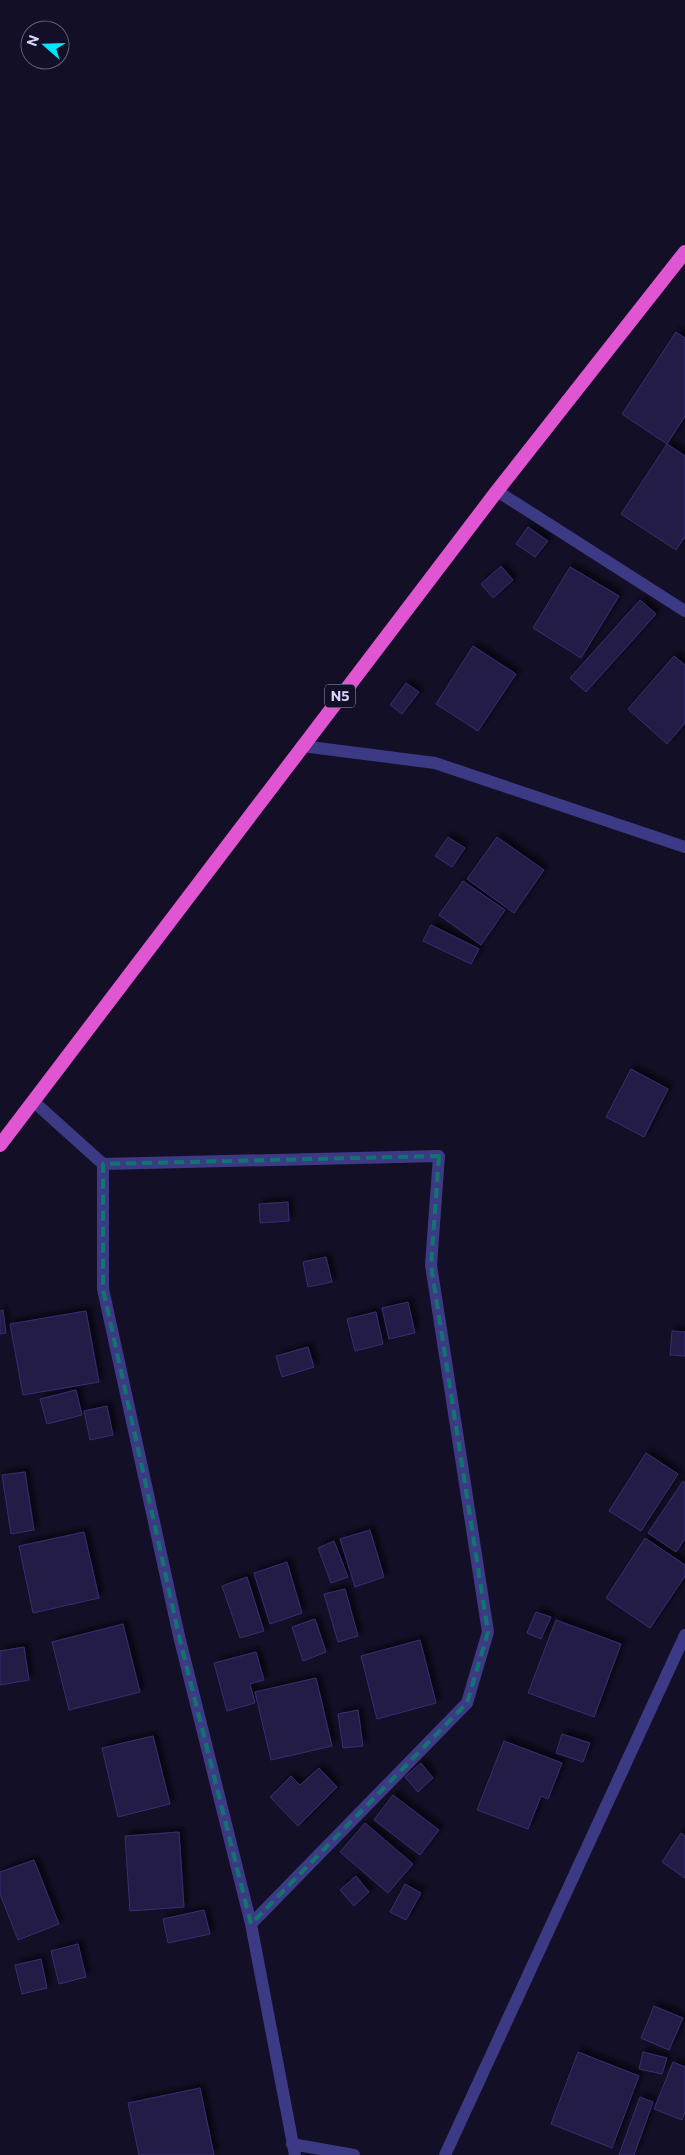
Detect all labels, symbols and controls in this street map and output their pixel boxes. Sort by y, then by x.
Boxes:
north arrow [20,20,70,70]
text: N [23,33,42,48]
road number: N5 [325,684,355,708]

